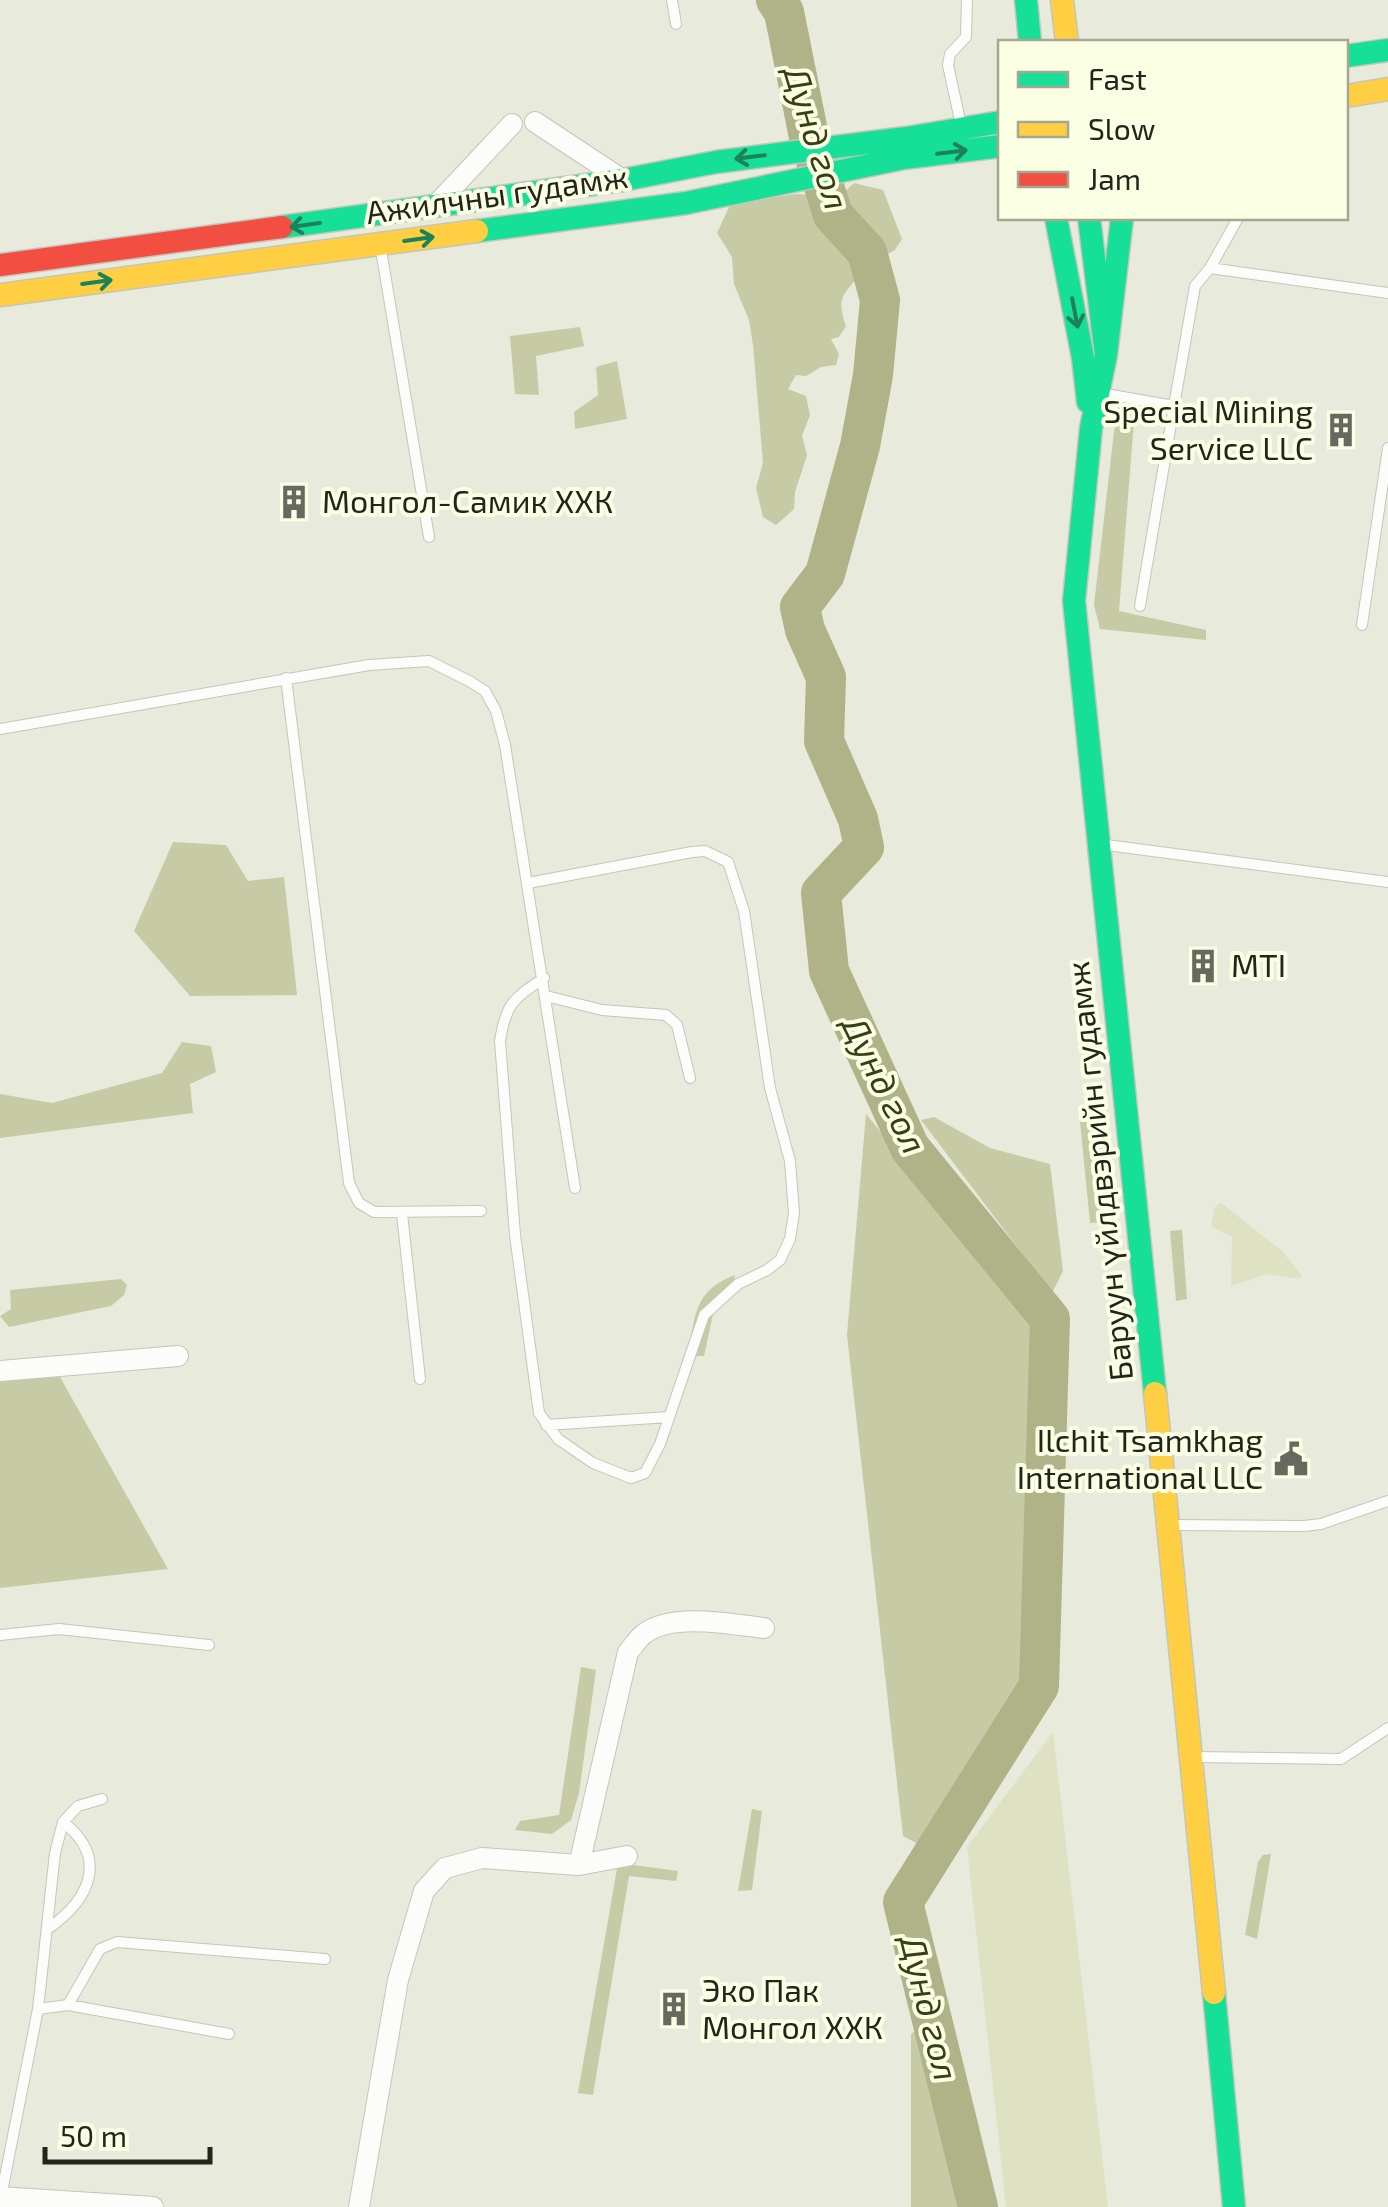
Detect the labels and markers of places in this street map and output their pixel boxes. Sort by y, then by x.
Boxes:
place label: Special Mining Service LLC [1103,391,1313,466]
building icon: Special Mining Service LLC [1322,411,1360,449]
place label: Монгол-Самик ХХК [322,481,613,519]
building icon: Монгол-Самик ХХК [275,483,313,521]
place label: MTI [1231,945,1286,983]
building icon: MTI [1184,947,1222,985]
place label: Ilchit Tsamkhag International LLC [1017,1420,1263,1495]
public building icon: Ilchit Tsamkhag International LLC [1272,1440,1310,1478]
place label: Эко Пак Монгол ХХК [702,1970,883,2045]
building icon: Эко Пак Монгол ХХК [655,1990,693,2028]

